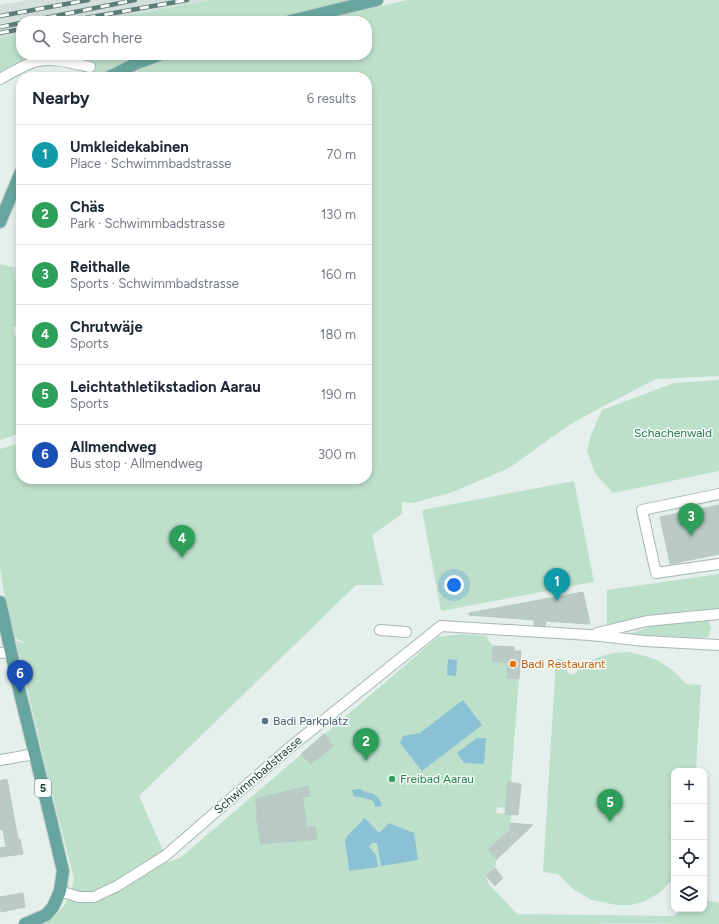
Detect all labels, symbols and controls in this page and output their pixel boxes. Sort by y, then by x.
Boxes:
search box [16,16,372,60]
icon: search [30,27,52,49]
text: Search here [62,29,142,47]
text: Nearby [32,88,90,108]
text: 6 results [307,91,356,106]
text: Umkleidekabinen [70,138,189,156]
text: 1 [42,147,48,162]
text: 70 m [326,147,356,162]
text: Place · Schwimmbadstrasse [70,156,231,171]
text: Chäs [70,198,104,216]
text: 2 [41,207,49,222]
text: 130 m [321,207,356,222]
text: Park · Schwimmbadstrasse [70,216,225,231]
text: Reithalle [70,258,130,276]
text: 3 [41,267,49,282]
text: 160 m [321,267,356,282]
text: Sports · Schwimmbadstrasse [70,276,239,291]
text: Chrutwäje [70,318,143,336]
text: 4 [41,327,49,342]
text: 180 m [320,327,356,342]
text: Sports [70,336,109,351]
text: Leichtathletikstadion Aarau [70,378,261,396]
text: 5 [41,387,49,402]
text: 190 m [321,387,356,402]
text: Sports [70,396,109,411]
park label: Schachenwald [634,426,712,440]
text: Allmendweg [70,438,157,456]
text: 6 [41,447,49,462]
text: 300 m [318,447,356,462]
text: Bus stop · Allmendweg [70,456,203,471]
pin: 3 [678,503,704,536]
pin: 4 [169,525,195,558]
pin: 1 [544,568,570,601]
your location [444,575,464,595]
place label: Badi Restaurant [521,657,606,671]
marker: Badi Restaurant [508,659,518,669]
pin: 6 [7,660,33,693]
place label: Badi Parkplatz [273,714,348,728]
marker: Badi Parkplatz [260,716,270,726]
pin: 2 [353,728,379,761]
street label: Schwimmbadstrasse [211,733,305,817]
map controls [671,768,707,912]
button: + [671,768,707,804]
place label: Freibad Aarau [400,772,474,786]
marker: Freibad Aarau [387,774,397,784]
road number: 5 [35,779,51,797]
pin: 5 [597,789,623,822]
button: − [671,804,707,840]
button: locate [671,840,707,876]
button: layers [671,876,707,912]

